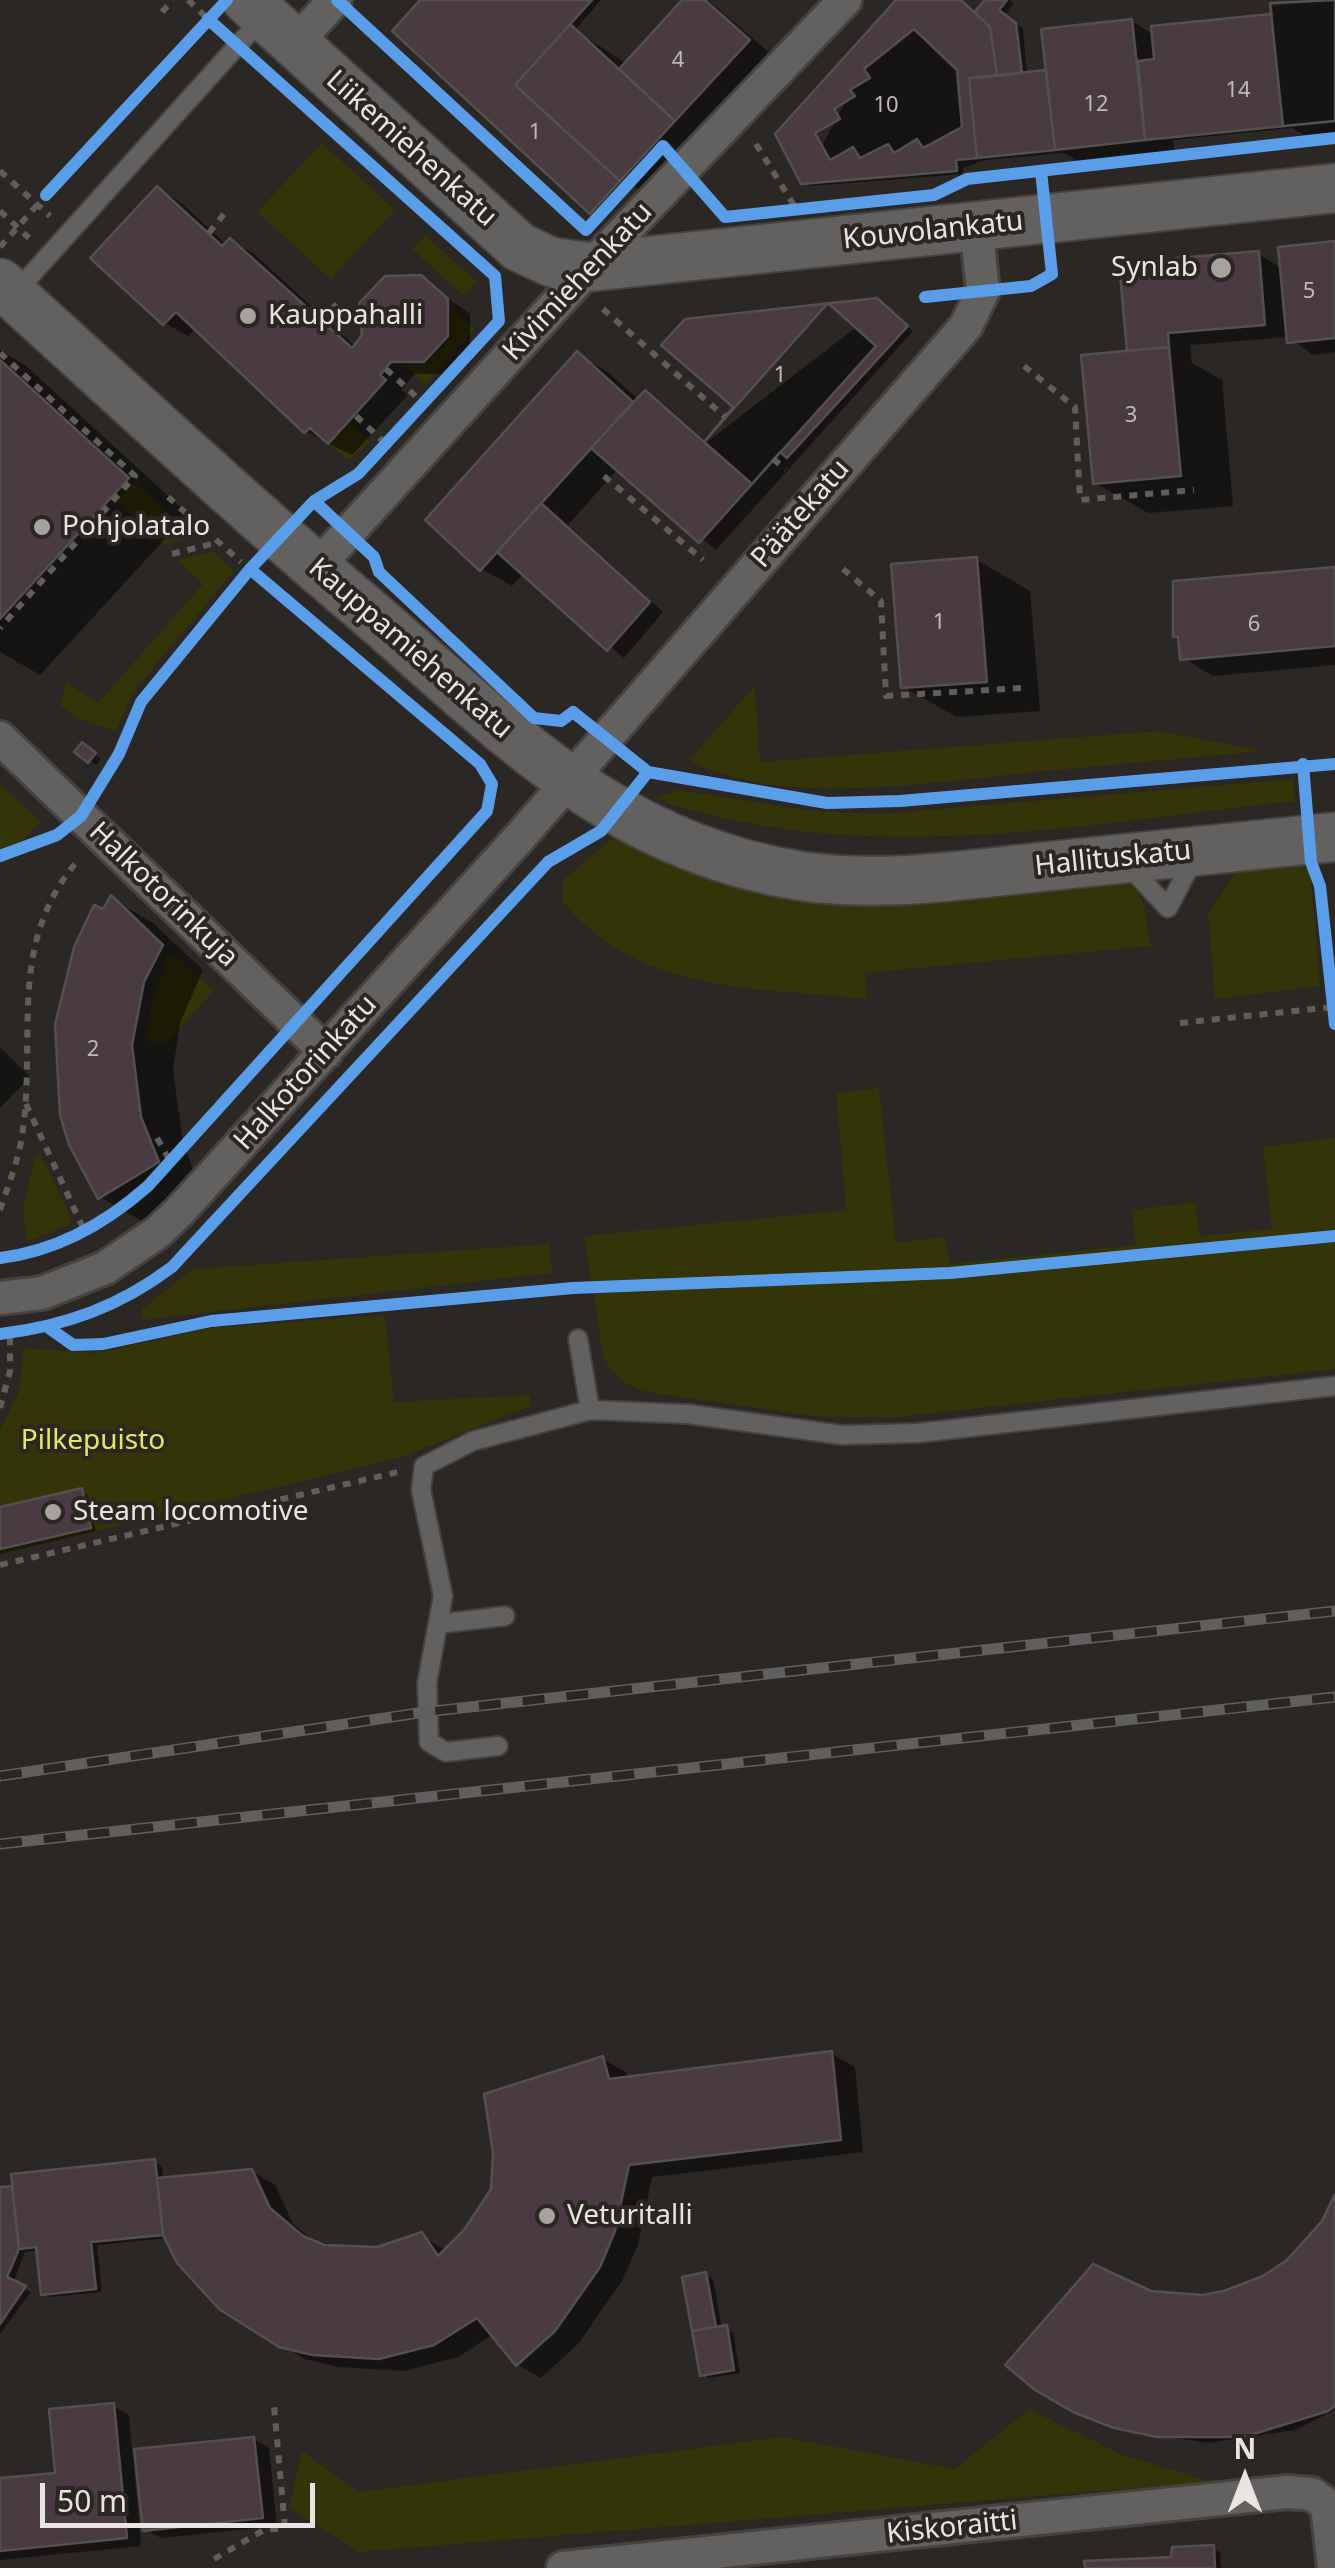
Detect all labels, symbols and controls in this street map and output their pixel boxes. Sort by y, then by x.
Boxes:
house number: 4 [672,48,684,74]
street label: Liikemiehenkatu [319,64,503,234]
house number: 14 [1225,78,1251,104]
house number: 12 [1083,92,1109,118]
house number: 10 [873,93,899,119]
house number: 1 [529,120,541,146]
street label: Kivimiehenkatu [496,196,660,368]
street label: Kouvolankatu [841,205,1025,257]
place label: Synlab [1111,251,1198,285]
marker: Synlab [1208,255,1234,281]
house number: 5 [1303,279,1315,305]
place label: Kauppahalli [268,299,423,333]
marker: Kauppahalli [237,305,259,327]
house number: 1 [774,363,786,389]
house number: 3 [1125,403,1137,429]
street label: Päätekatu [745,453,857,575]
place label: Pohjolatalo [62,510,210,544]
marker: Pohjolatalo [31,516,53,538]
street label: Kauppamiehenkatu [302,552,518,746]
house number: 1 [933,610,945,636]
house number: 6 [1248,612,1260,638]
street label: Halkotorinkuja [82,816,244,974]
street label: Hallituskatu [1033,834,1193,884]
street label: Halkotorinkatu [228,989,384,1157]
house number: 2 [87,1037,99,1063]
park label: Pilkepuisto [21,1424,165,1458]
place label: Steam locomotive [73,1495,308,1529]
marker: Steam locomotive [42,1501,64,1523]
place label: Veturitalli [567,2199,693,2233]
marker: Veturitalli [536,2205,558,2227]
north arrow [1195,2428,1295,2528]
text: N [1234,2429,1256,2467]
scale bar [45,2463,320,2525]
text: 50 m [57,2480,127,2521]
street label: Kiskoraitti [885,2504,1019,2552]

